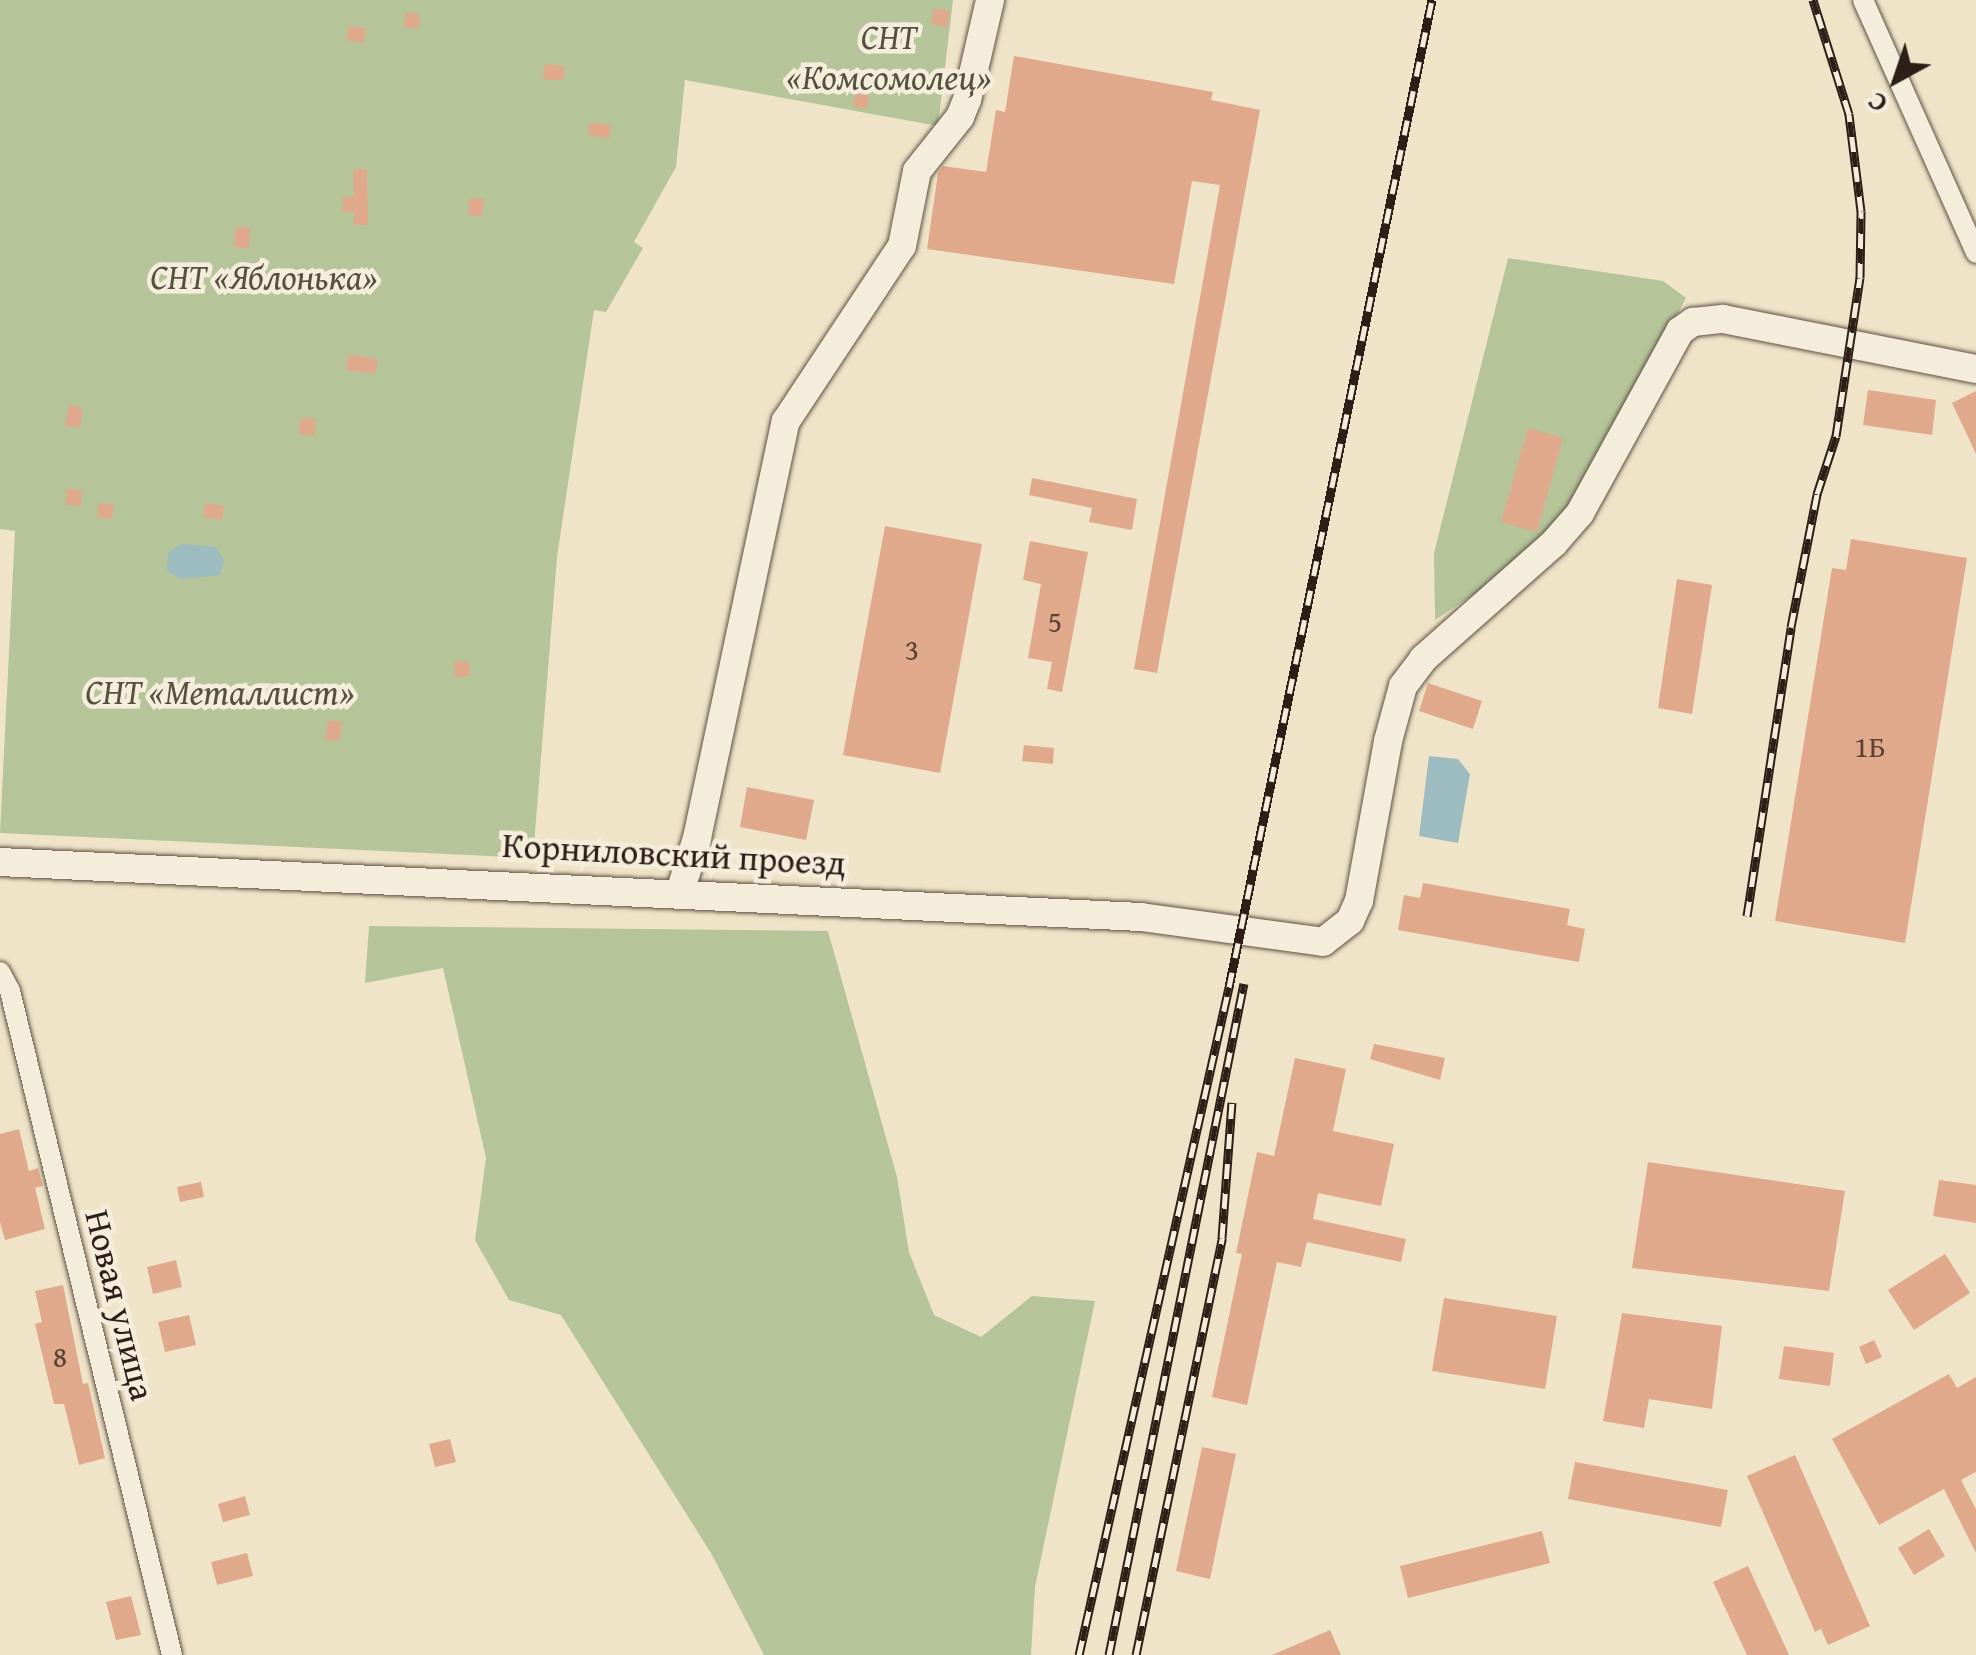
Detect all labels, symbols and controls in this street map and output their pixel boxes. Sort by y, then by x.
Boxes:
park label: СНТ «Комсомолец» [786,16,992,98]
north arrow [1846,30,1946,130]
text: С [1857,83,1896,124]
park label: СНТ «Яблонька» [150,256,378,298]
house number: 5 [1048,603,1062,639]
house number: 3 [905,631,919,667]
park label: СНТ «Металлист» [85,671,355,713]
house number: 1Б [1854,728,1886,764]
street label: Корниловский проезд [501,824,847,884]
street label: Новая улица [76,1205,164,1405]
house number: 8 [53,1338,67,1374]

